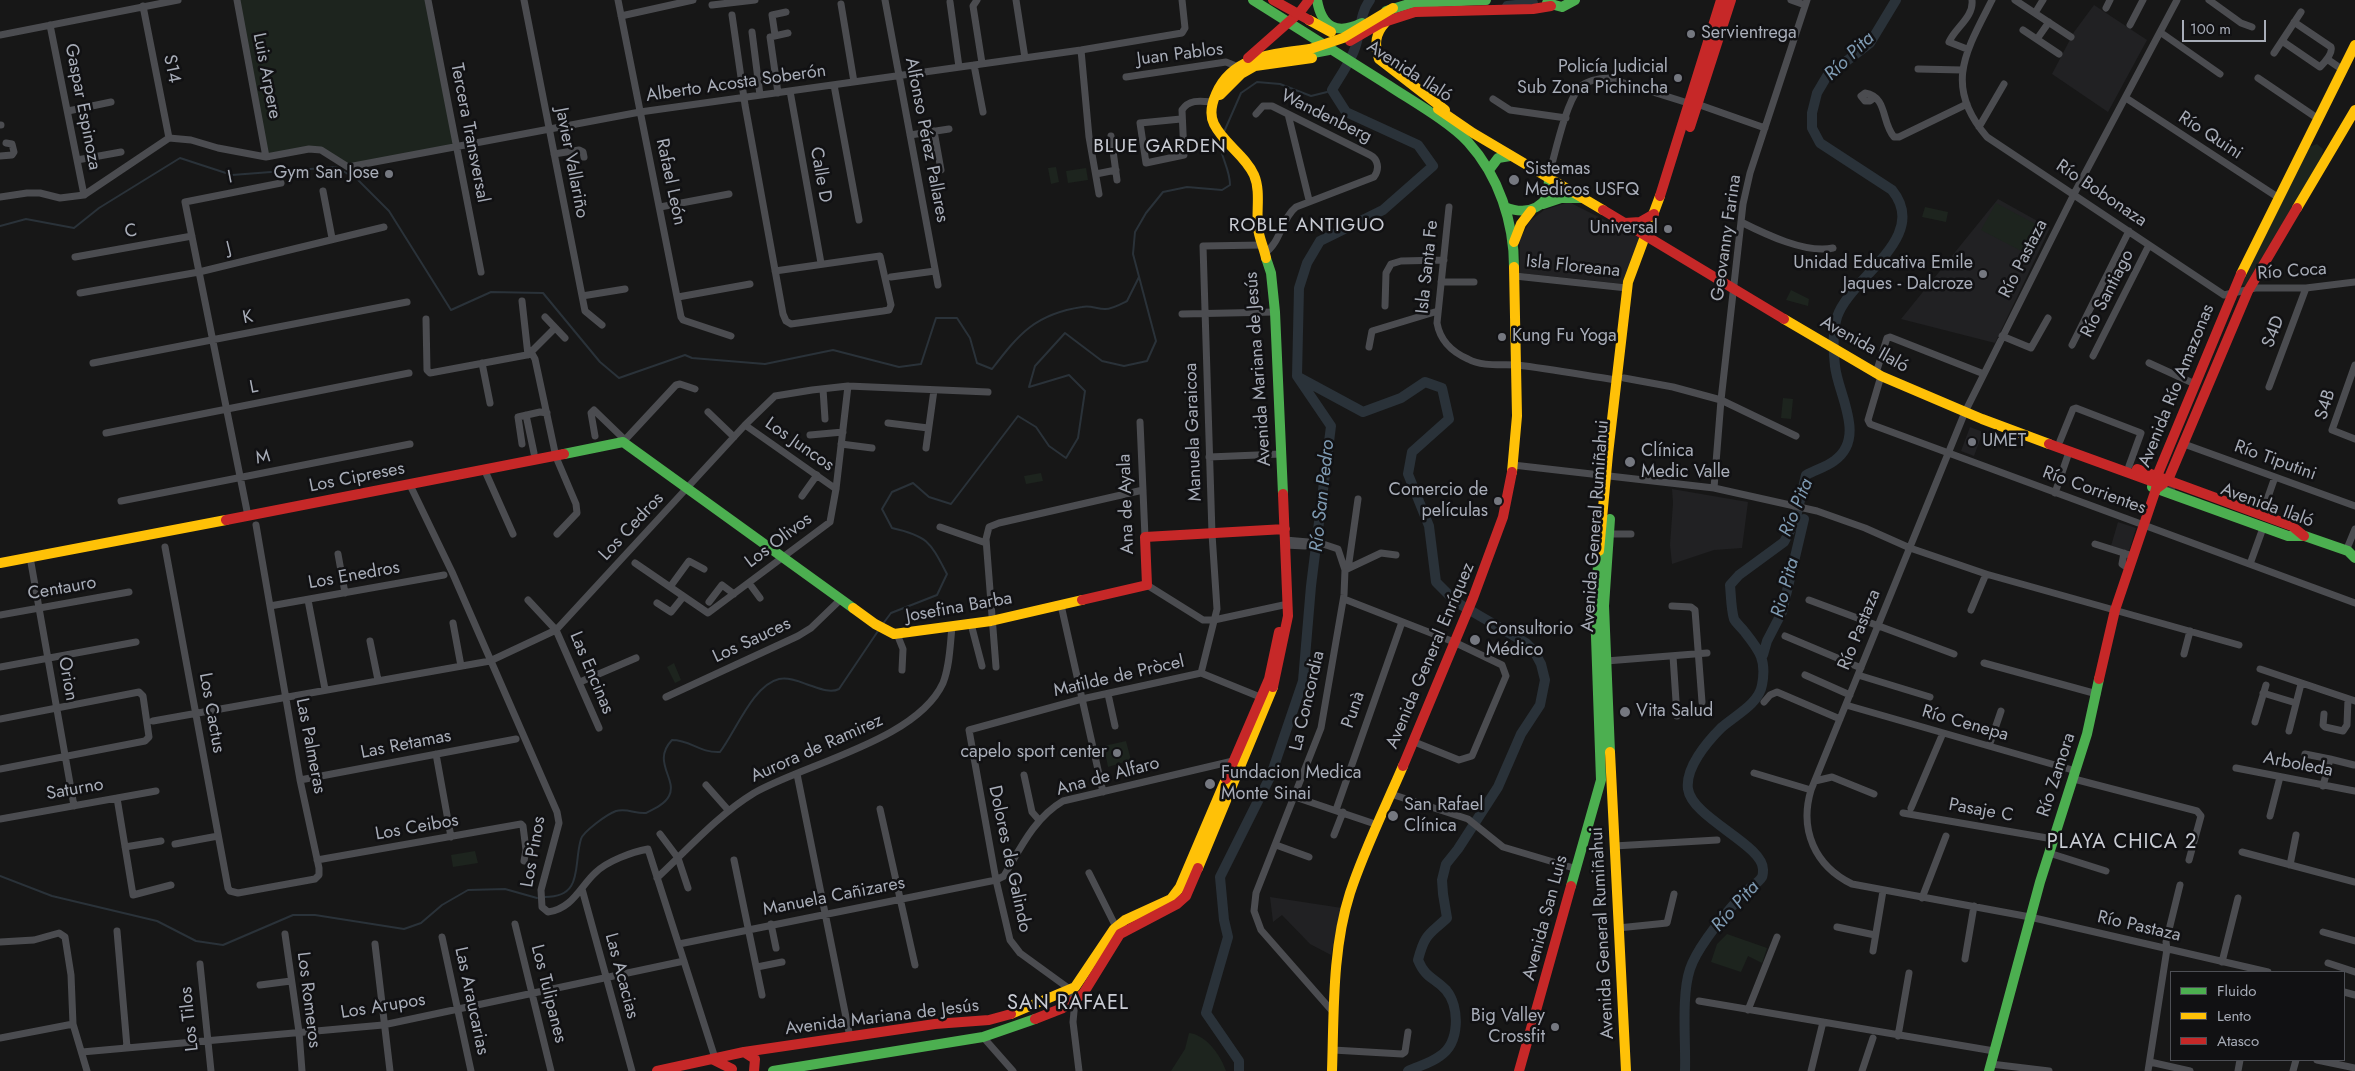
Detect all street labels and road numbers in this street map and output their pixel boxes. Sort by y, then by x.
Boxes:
street label: Luis Arpere [247,31,285,121]
street label: Avenida Ilaló [1362,36,1456,108]
street label: Juan Pablos [1136,39,1224,71]
street label: Gaspar Espinoza [59,42,105,172]
street label: S14 [158,53,184,85]
street label: Alfonso Pérez Pallares [899,56,953,224]
street label: Alberto Acosta Soberón [645,61,827,107]
street label: Tercera Transversal [445,62,493,204]
street label: Wandenberg [1277,86,1375,148]
street label: Javier Vallariño [550,106,592,220]
street label: Río Quini [2174,107,2246,165]
street label: Rafael León [650,137,690,227]
street label: Calle D [804,145,836,205]
street label: Río Bobonaza [2051,156,2151,232]
street label: I [226,167,234,189]
street label: Geovanny Farina [1707,173,1747,303]
street label: Río Pastaza [1995,216,2053,302]
street label: Isla Santa Fe [1412,219,1444,315]
street label: C [123,220,139,244]
street label: J [224,238,234,260]
street label: Río Santiago [2077,246,2139,342]
street label: Isla Floreana [1525,251,1621,283]
street label: Río Coca [2257,259,2327,285]
street label: Avenida Mariana de Jesús [1241,271,1277,467]
street label: Avenida Río Amazonas [2134,301,2220,471]
street label: K [241,306,255,330]
street label: Avenida Ilaló [1816,312,1912,378]
street label: S4D [2258,313,2290,351]
street label: Manuela Garaicoa [1181,362,1207,502]
street label: L [248,377,260,399]
street label: S4B [2311,387,2341,423]
street label: Los Juncos [760,413,838,477]
street label: Avenida General Rumiñahui [1578,419,1614,633]
street label: Río Tiputini [2231,436,2319,486]
street label: M [254,446,272,470]
street label: Ana de Ayala [1114,453,1140,555]
street label: Los Cipreses [307,458,407,498]
street label: Río Corrientes [2039,462,2149,520]
street label: Avenida Ilaló [2217,479,2317,533]
street label: Los Cedros [595,488,669,566]
street label: Los Olivos [741,509,817,573]
street label: Los Enedros [307,557,401,595]
street label: Avenida General Enríquez [1382,560,1480,752]
street label: Centauro [26,572,98,606]
street label: Río Pastaza [1834,586,1886,674]
street label: Josefina Barba [904,588,1014,628]
street label: Los Sauces [710,614,794,668]
street label: Las Encinas [564,629,618,717]
street label: La Concordia [1286,649,1330,753]
street label: Matilde de Pròcel [1052,651,1186,703]
street label: Orion [53,655,81,703]
street label: Los Cactus [193,671,229,755]
street label: Punà [1338,689,1370,731]
street label: Las Palmeras [290,696,330,796]
street label: Río Cenepa [1919,701,2011,747]
street label: Aurora de Ramirez [748,710,886,788]
street label: Las Retamas [359,726,453,764]
street label: Río Zamora [2033,730,2081,820]
street label: Arboleda [2261,748,2335,782]
street label: Ana de Alfaro [1054,753,1162,801]
street label: Saturno [45,774,105,806]
street label: Dolores de Galindo [983,784,1035,934]
street label: Pasaje C [1947,795,2015,827]
street label: Los Ceibos [374,810,460,846]
street label: Los Pinos [517,815,551,889]
street label: Avenida General Rumiñahui [1587,826,1619,1040]
street label: Avenida San Luis [1519,853,1573,983]
street label: Manuela Cañizares [761,873,907,921]
street label: Río Pastaza [2095,907,2183,947]
street label: Las Acacias [599,931,643,1021]
street label: Los Tulipanes [525,943,571,1045]
street label: Las Araucarias [449,945,493,1057]
street label: Los Romeros [291,951,325,1049]
street label: Los Tilos [176,986,204,1052]
street label: Los Arupos [339,990,427,1024]
street label: Avenida Mariana de Jesús [784,995,980,1041]

